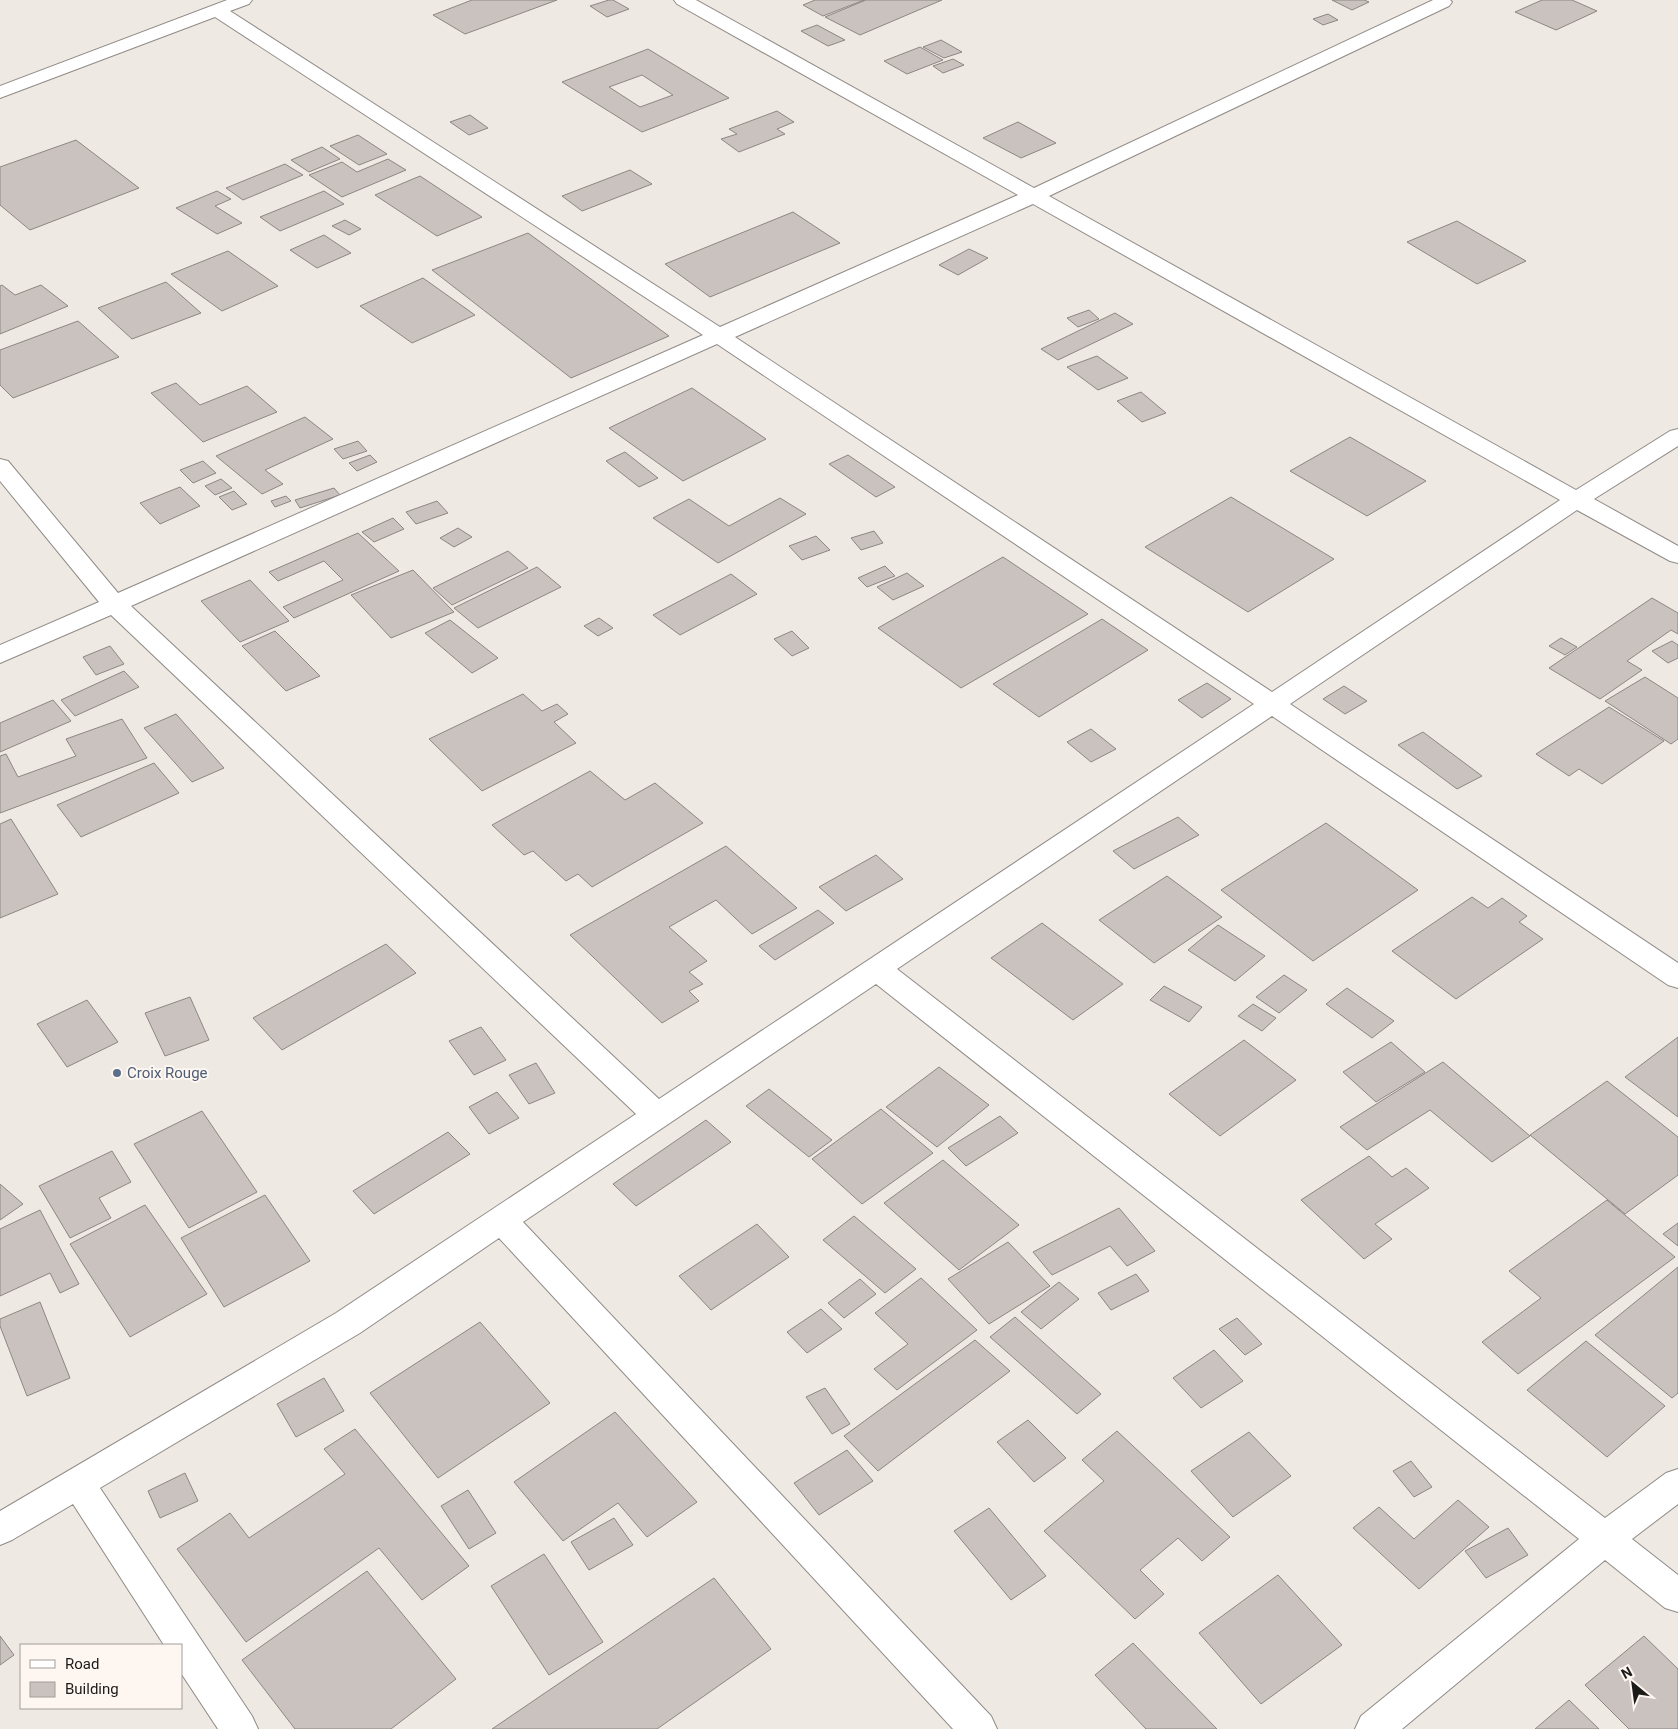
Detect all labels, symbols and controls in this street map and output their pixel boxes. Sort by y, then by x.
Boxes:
place label: Croix Rouge [127,1064,208,1082]
marker: Croix Rouge [111,1067,123,1079]
legend [20,1644,182,1709]
text: Road [65,1655,99,1673]
north arrow [1608,1659,1658,1709]
text: N [1618,1663,1635,1682]
text: Building [65,1680,119,1698]

